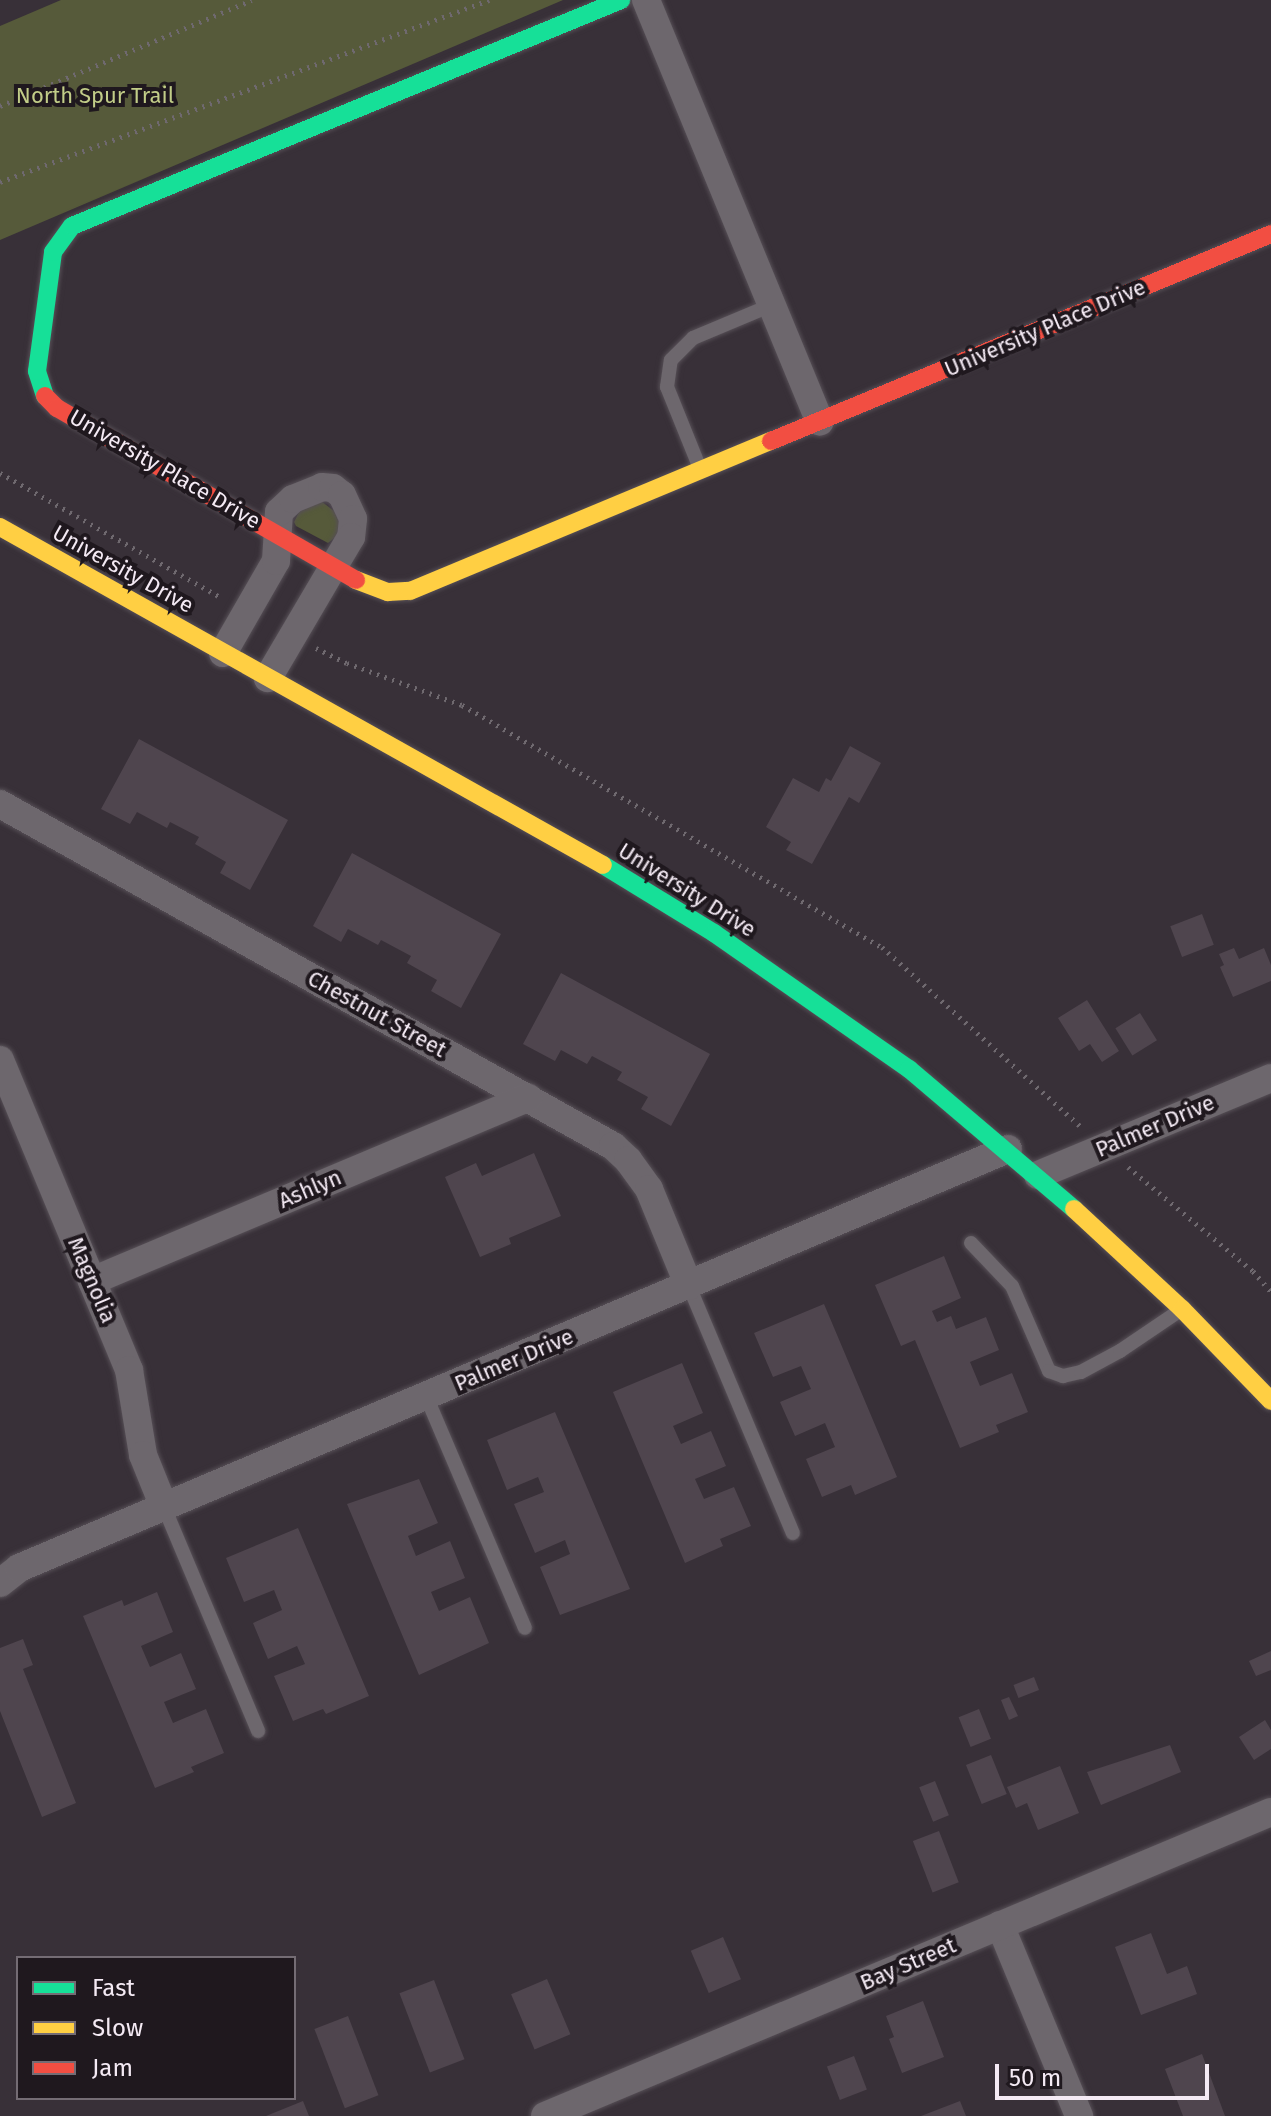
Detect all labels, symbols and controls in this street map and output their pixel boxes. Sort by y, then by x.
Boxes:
park label: North Spur Trail [16,83,174,109]
street label: University Place Drive [940,274,1150,382]
street label: University Place Drive [65,404,265,534]
street label: University Drive [48,519,198,619]
street label: University Drive [613,837,761,943]
street label: Chestnut Street [303,965,451,1063]
street label: Palmer Drive [1092,1089,1218,1163]
street label: Ashlyn [275,1164,345,1214]
street label: Magnolia [62,1233,122,1327]
street label: Palmer Drive [451,1323,577,1397]
street label: Bay Street [856,1932,960,1996]
legend [16,1956,296,2100]
text: Fast [92,1974,135,2002]
text: Slow [92,2014,143,2042]
scale bar [999,2048,1213,2098]
text: Jam [92,2054,133,2082]
text: 50 m [1009,2064,1061,2092]

